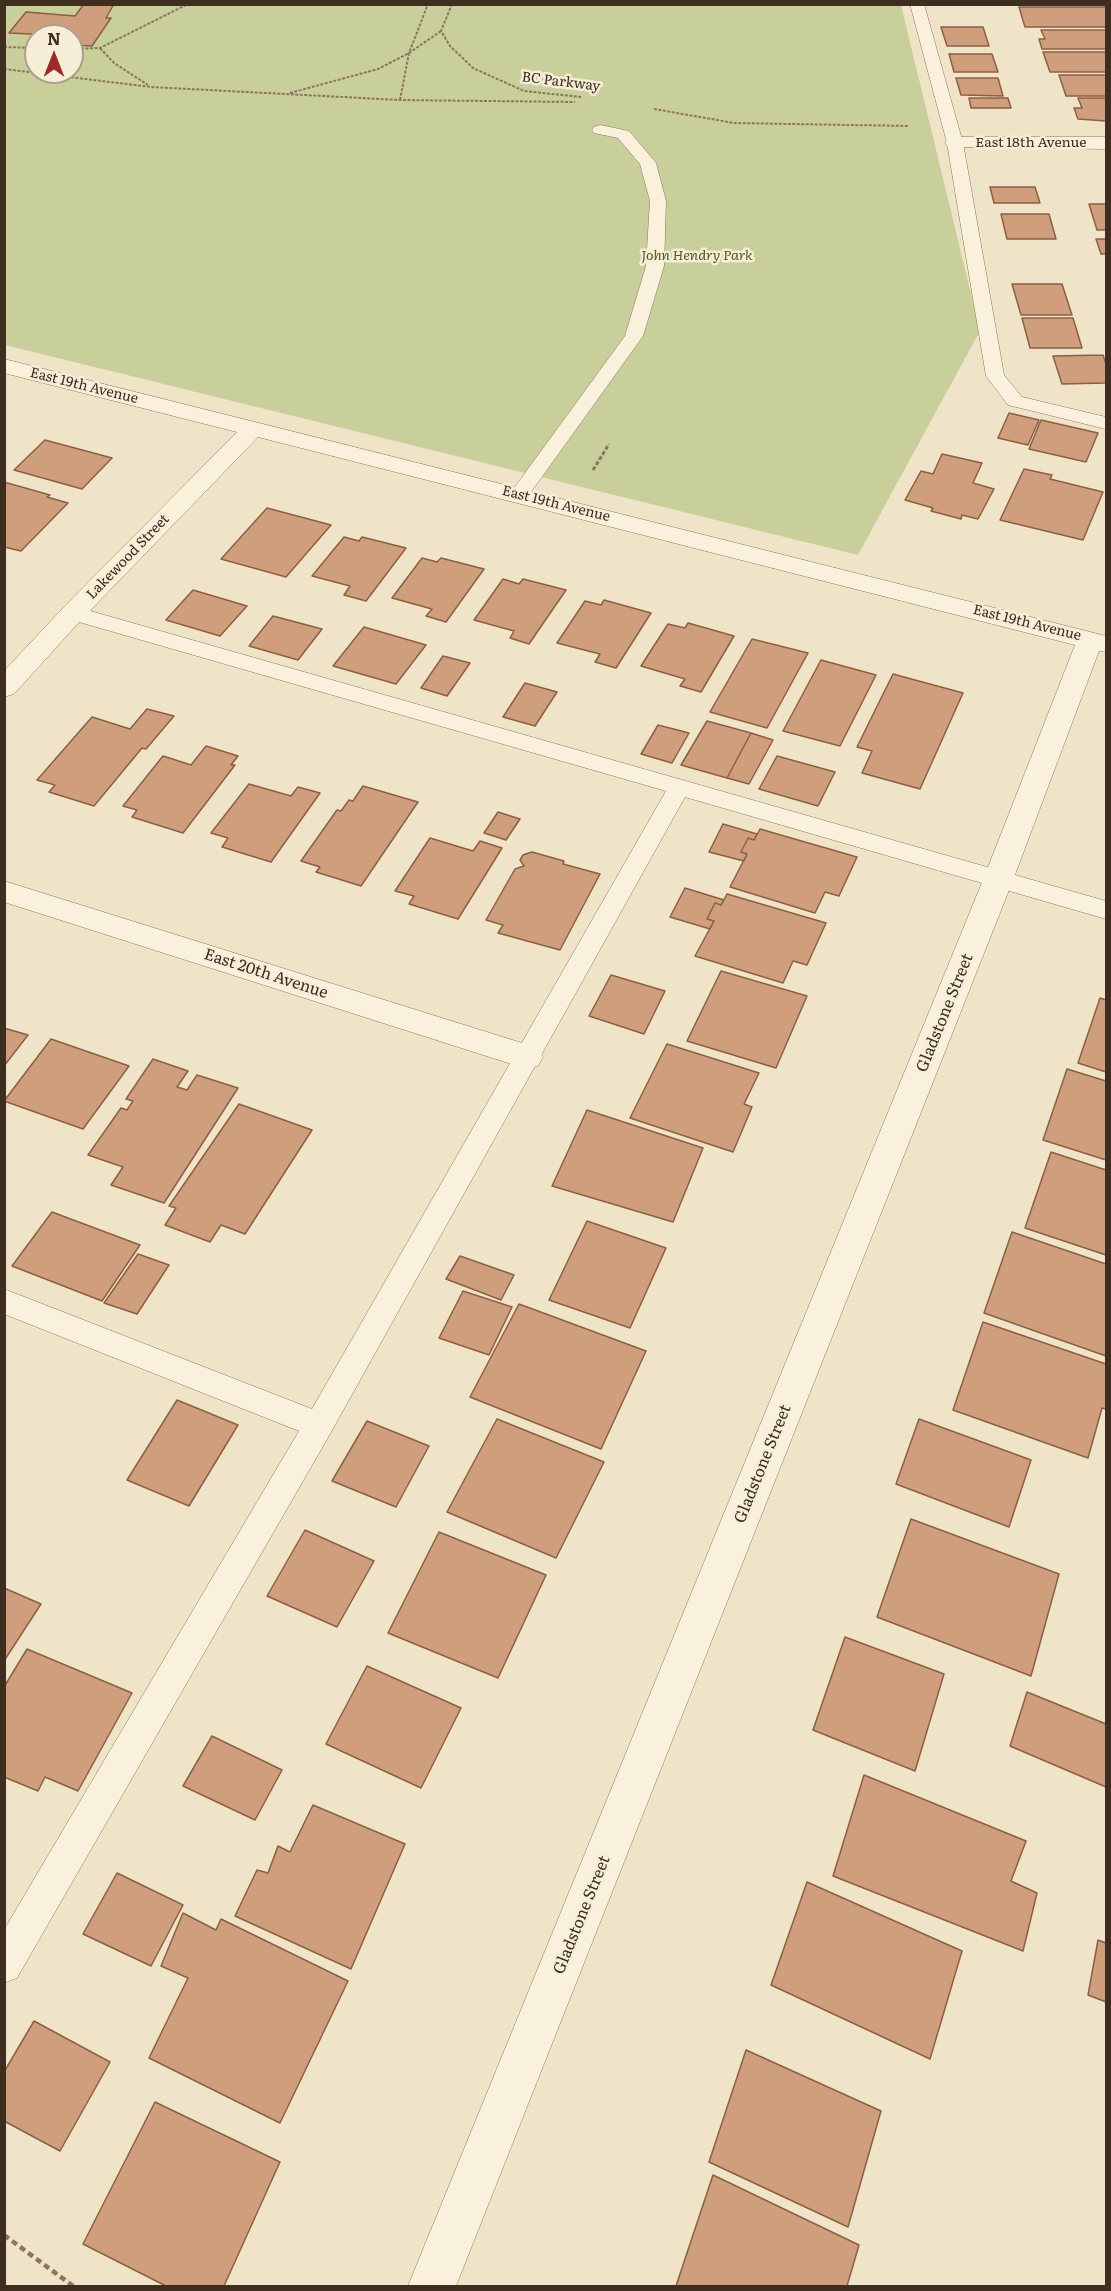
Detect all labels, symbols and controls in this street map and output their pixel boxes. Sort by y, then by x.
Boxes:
north arrow [24,24,84,84]
text: N [47,26,61,50]
street label: BC Parkway [521,69,601,95]
street label: East 18th Avenue [975,135,1087,151]
park label: John Hendry Park [641,248,753,264]
street label: East 19th Avenue [28,364,140,408]
street label: East 19th Avenue [500,482,612,526]
street label: Lakewood Street [83,511,173,603]
street label: East 19th Avenue [971,601,1083,645]
street label: East 20th Avenue [202,945,330,1003]
street label: Gladstone Street [912,951,978,1075]
street label: Gladstone Street [730,1402,796,1526]
street label: Gladstone Street [549,1853,615,1977]

